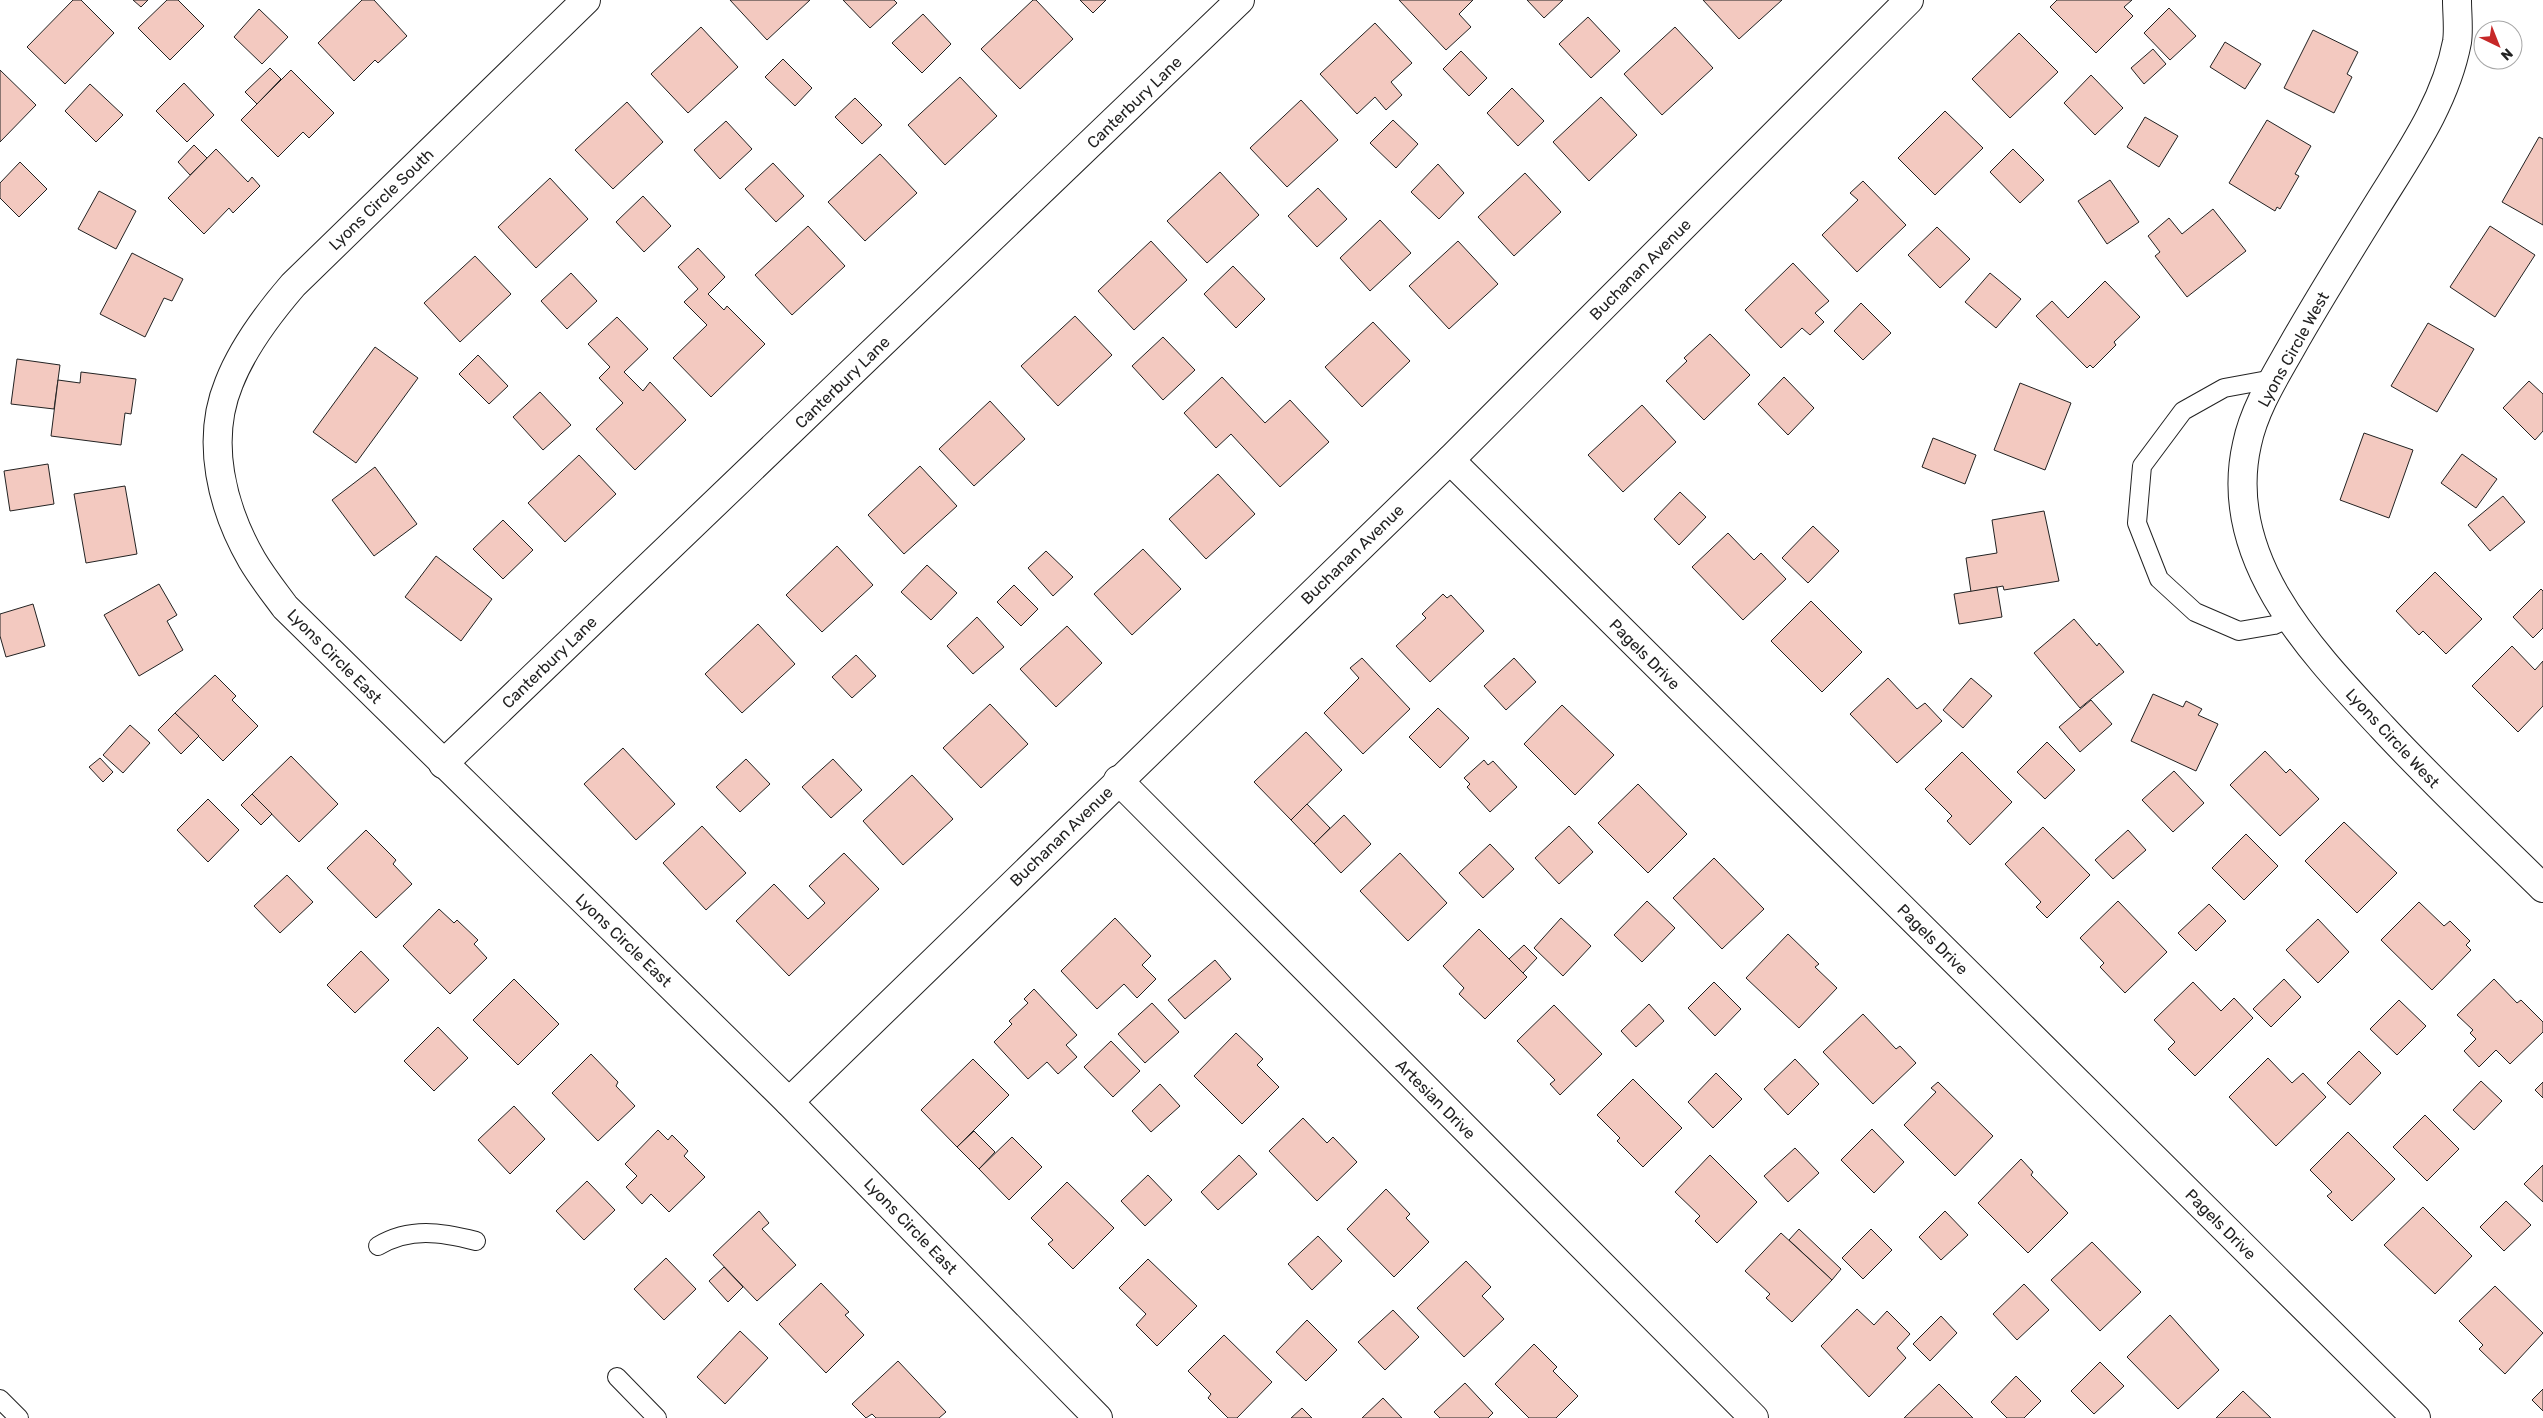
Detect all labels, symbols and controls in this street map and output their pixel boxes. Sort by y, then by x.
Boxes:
north arrow [2473,20,2523,70]
text: N [2497,44,2516,64]
street label: Canterbury Lane [1083,52,1186,152]
street label: Lyons Circle South [325,145,438,254]
street label: Buchanan Avenue [1586,215,1695,324]
street label: Lyons Circle West [2254,288,2333,410]
street label: Canterbury Lane [791,332,894,432]
street label: Buchanan Avenue [1297,500,1408,608]
street label: Lyons Circle East [283,605,386,708]
street label: Canterbury Lane [498,612,601,712]
street label: Pagels Drive [1605,615,1684,694]
street label: Lyons Circle West [2342,685,2443,792]
street label: Buchanan Avenue [1006,782,1117,890]
street label: Lyons Circle East [572,890,676,991]
street label: Pagels Drive [1893,900,1972,979]
street label: Artesian Drive [1392,1056,1480,1143]
street label: Lyons Circle East [860,1174,961,1278]
street label: Pagels Drive [2181,1185,2260,1264]

